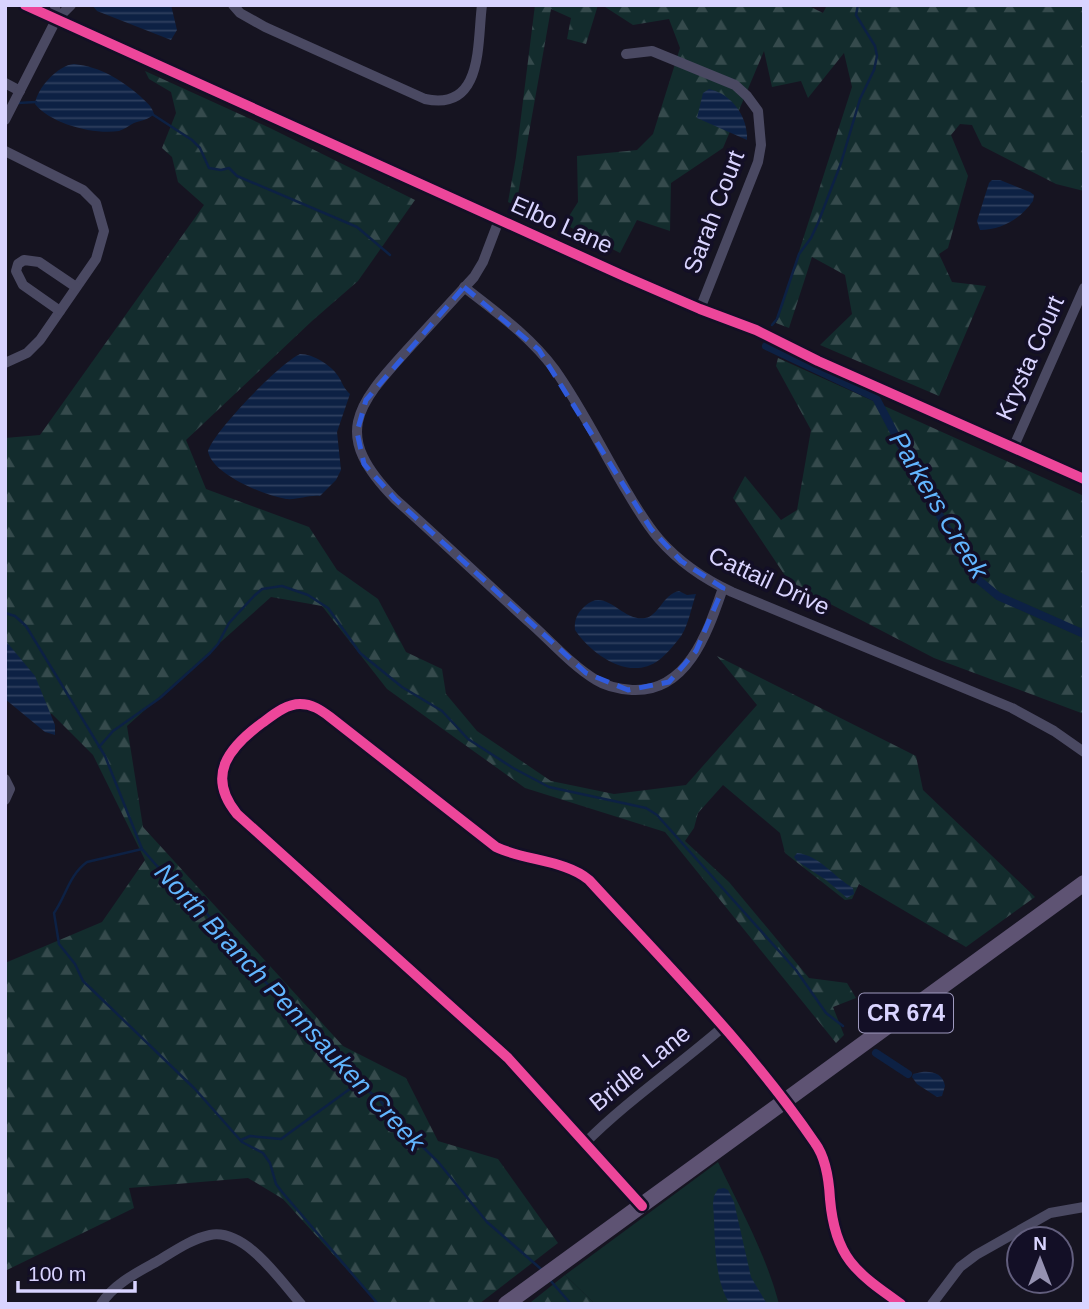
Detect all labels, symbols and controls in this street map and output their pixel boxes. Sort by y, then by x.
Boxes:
street label: Sarah Court [678,146,749,277]
street label: Elbo Lane [507,190,617,259]
street label: Krysta Court [990,291,1069,424]
water label: Parkers Creek [883,426,996,586]
street label: Cattail Drive [704,541,834,620]
water label: North Branch Pennsauken Creek [149,857,432,1158]
road number: CR 674 [859,994,953,1032]
street label: Bridle Lane [584,1019,695,1116]
north arrow [1005,1225,1075,1295]
text: N [1033,1233,1047,1254]
scale bar [18,1250,135,1294]
text: 100 m [28,1262,86,1285]

